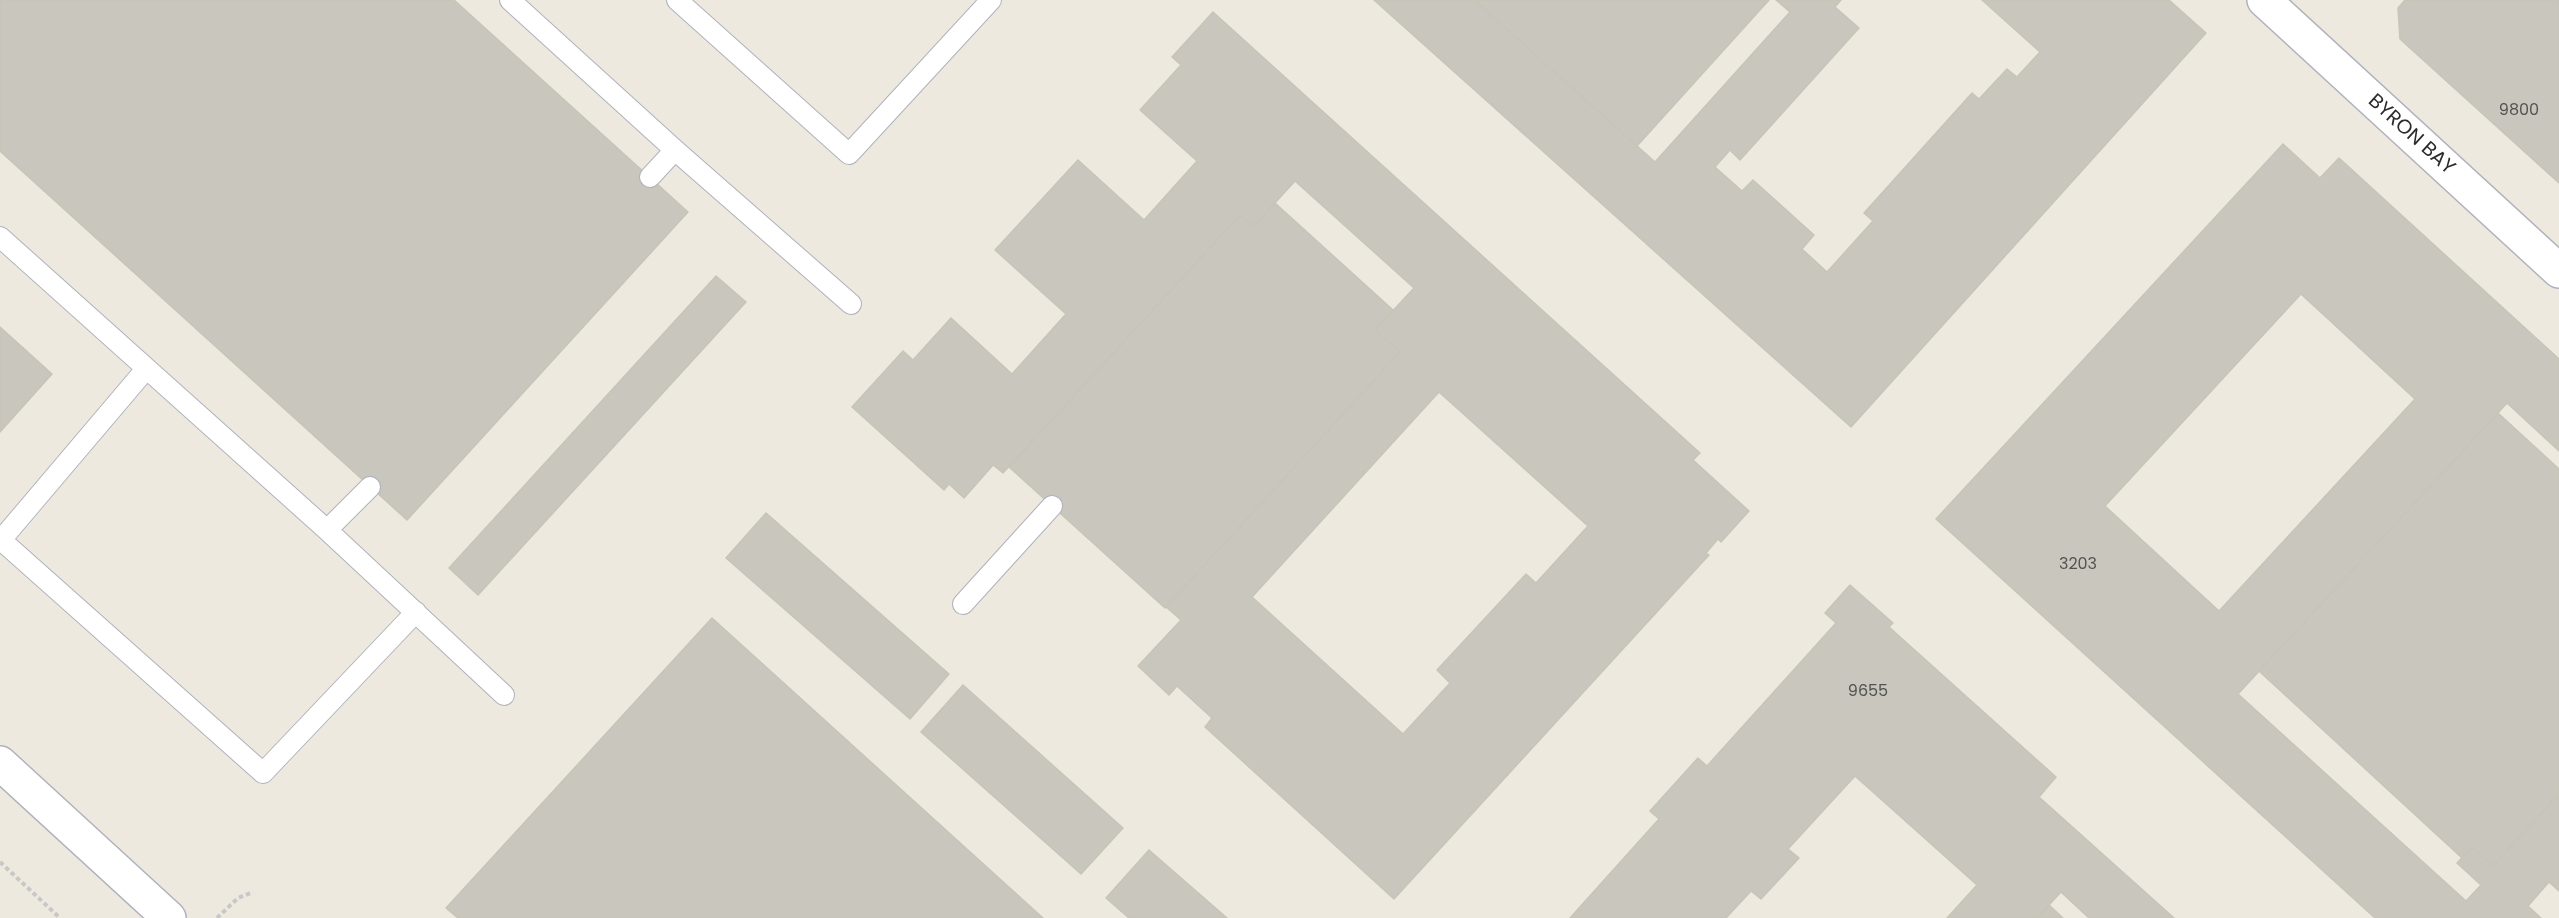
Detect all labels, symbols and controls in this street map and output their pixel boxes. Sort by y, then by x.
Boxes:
street label: BYRON BAY [2363,90,2459,180]
house number: 9800 [2499,101,2539,121]
house number: 3203 [2059,555,2097,575]
house number: 9655 [1848,682,1888,702]

